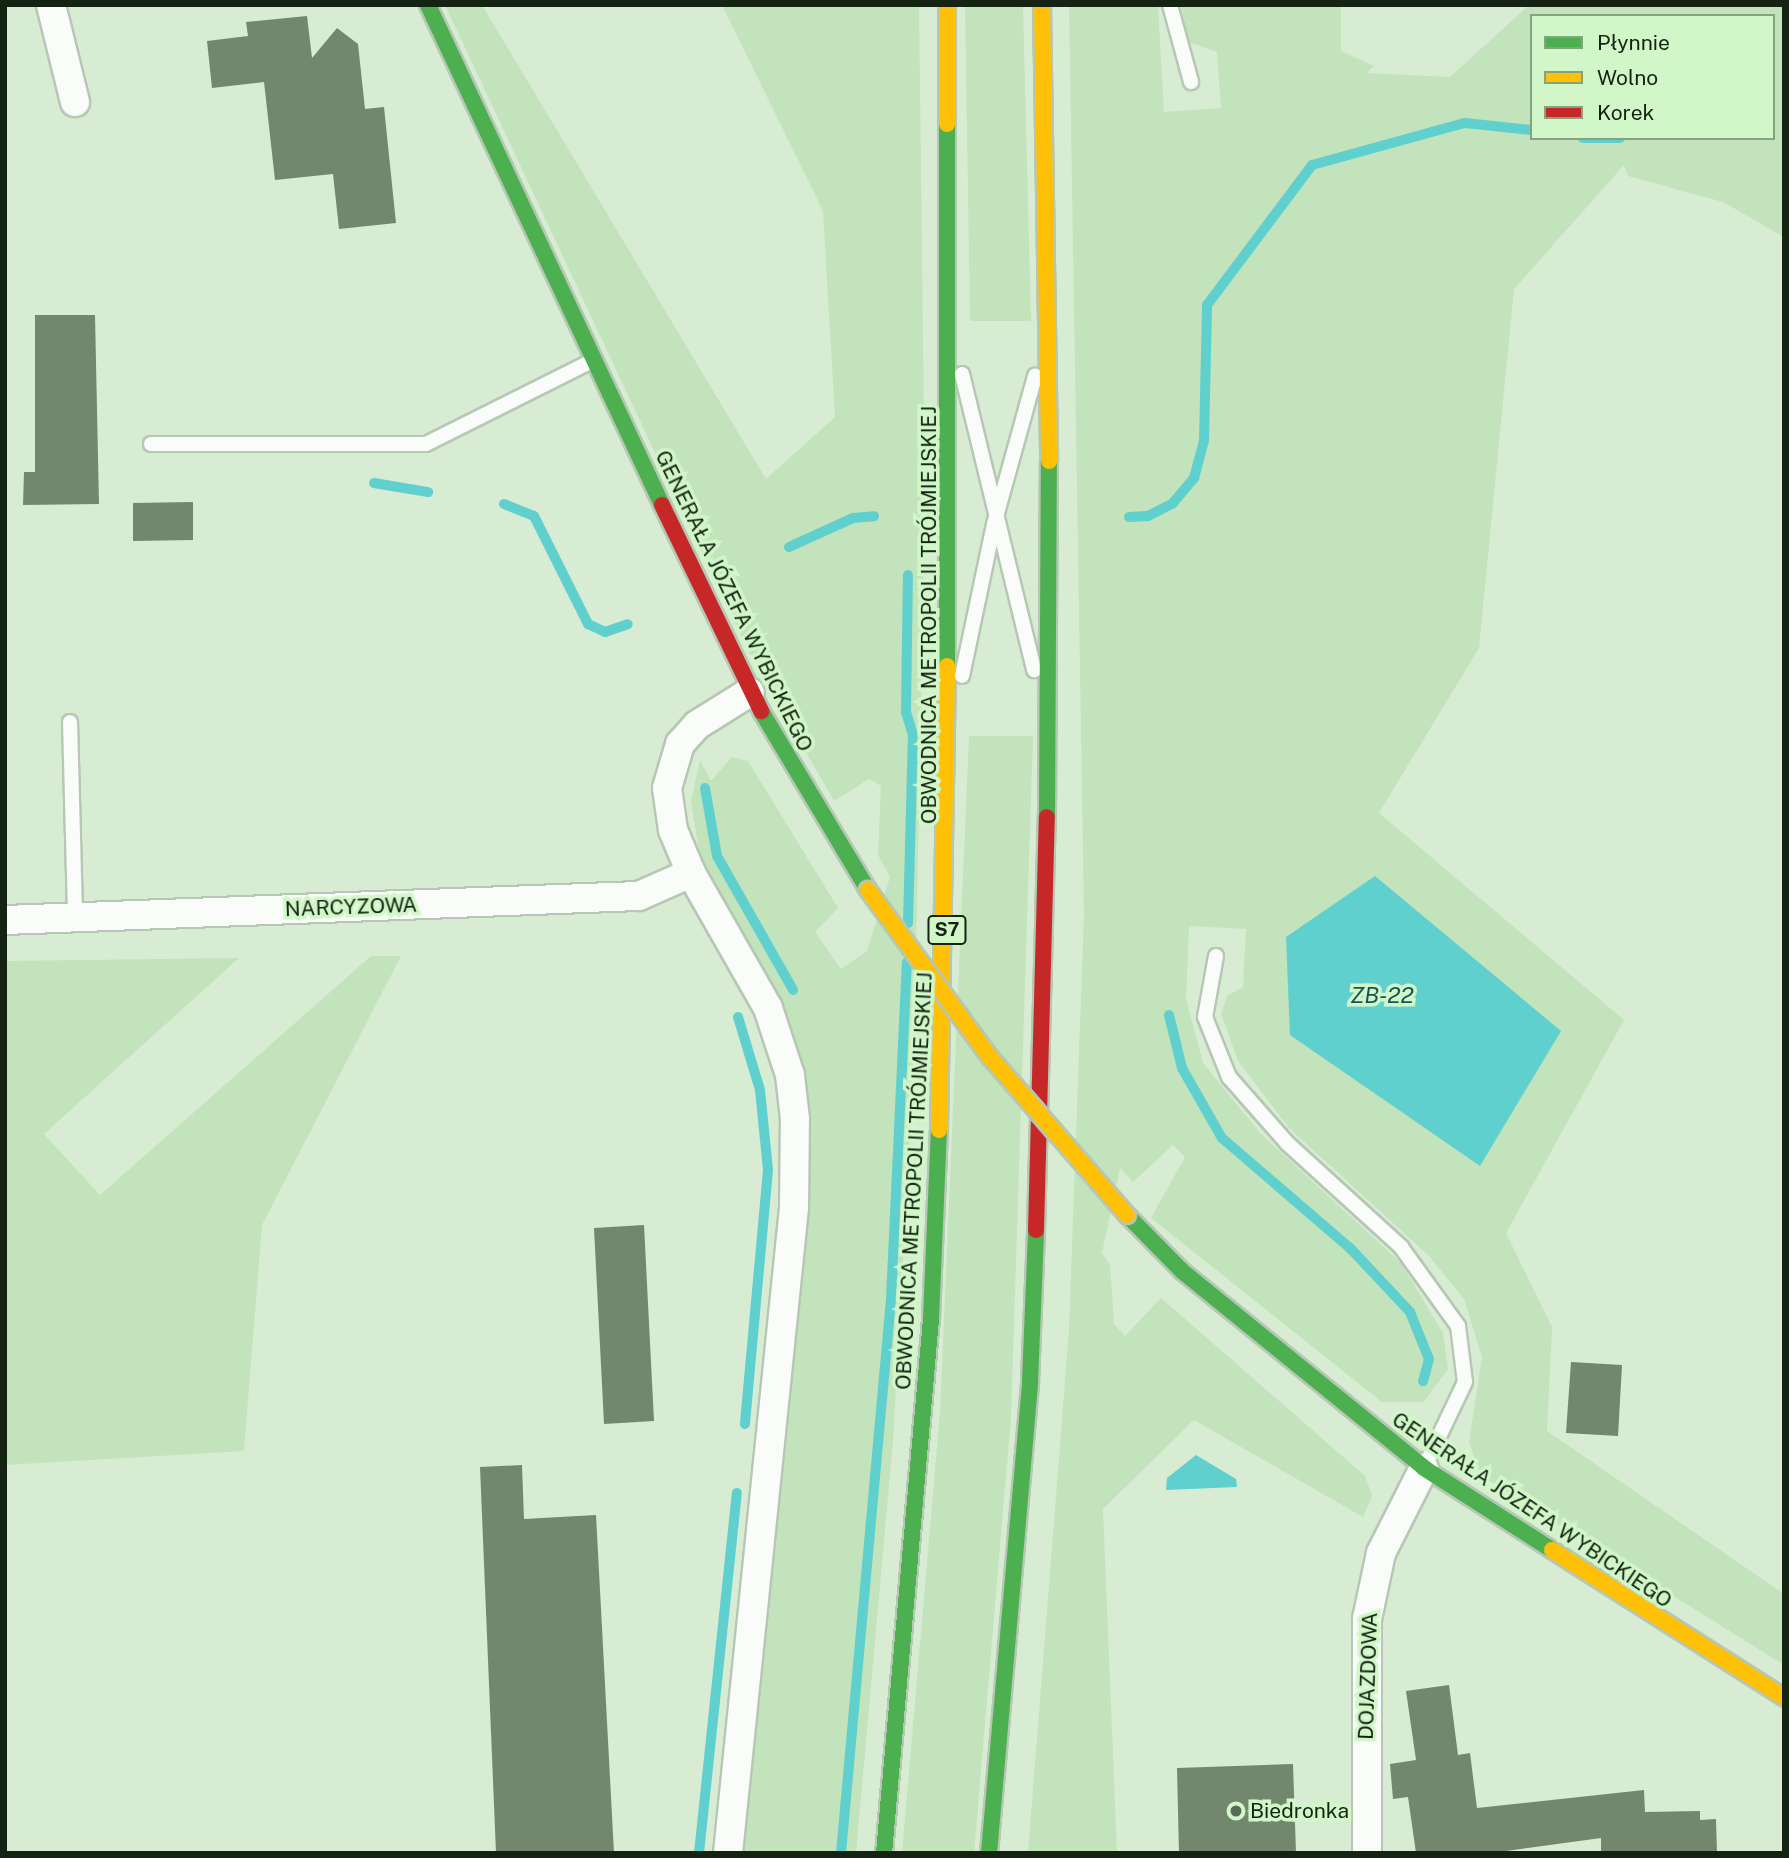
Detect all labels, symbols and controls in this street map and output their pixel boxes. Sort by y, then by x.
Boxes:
legend [1530,14,1775,140]
text: Płynnie [1597,30,1670,55]
text: Wolno [1597,65,1658,90]
text: Korek [1597,100,1654,125]
street label: OBWODNICA METROPOLII TRÓJMIEJSKIEJ [916,406,942,824]
street label: GENERAŁA JÓZEFA WYBICKIEGO [650,446,818,756]
street label: NARCYZOWA [284,892,418,922]
road number: S7 [926,914,968,946]
street label: OBWODNICA METROPOLII TRÓJMIEJSKIEJ [890,972,938,1390]
water label: ZB-22 [1350,981,1414,1009]
street label: GENERAŁA JÓZEFA WYBICKIEGO [1387,1407,1677,1613]
street label: DOJAZDOWA [1353,1612,1383,1740]
place label: Biedronka [1250,1798,1349,1824]
marker: Biedronka [1228,1803,1244,1819]

